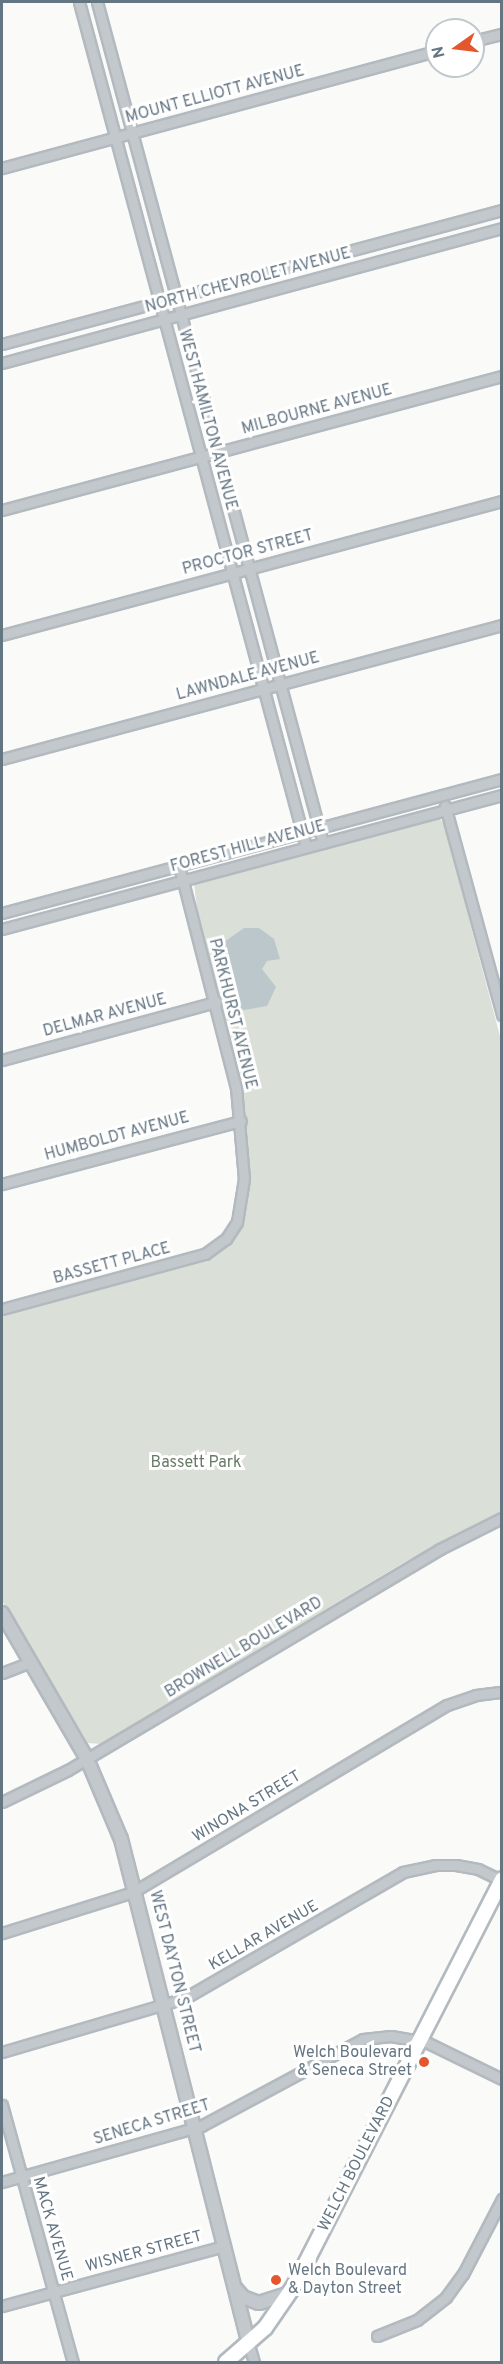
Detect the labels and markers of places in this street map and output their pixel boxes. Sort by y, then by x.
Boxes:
place label: Welch Boulevard & Seneca Street [293,2043,412,2081]
marker: Welch Boulevard & Seneca Street [417,2055,431,2069]
place label: Welch Boulevard & Dayton Street [288,2261,407,2299]
marker: Welch Boulevard & Dayton Street [269,2273,283,2287]

